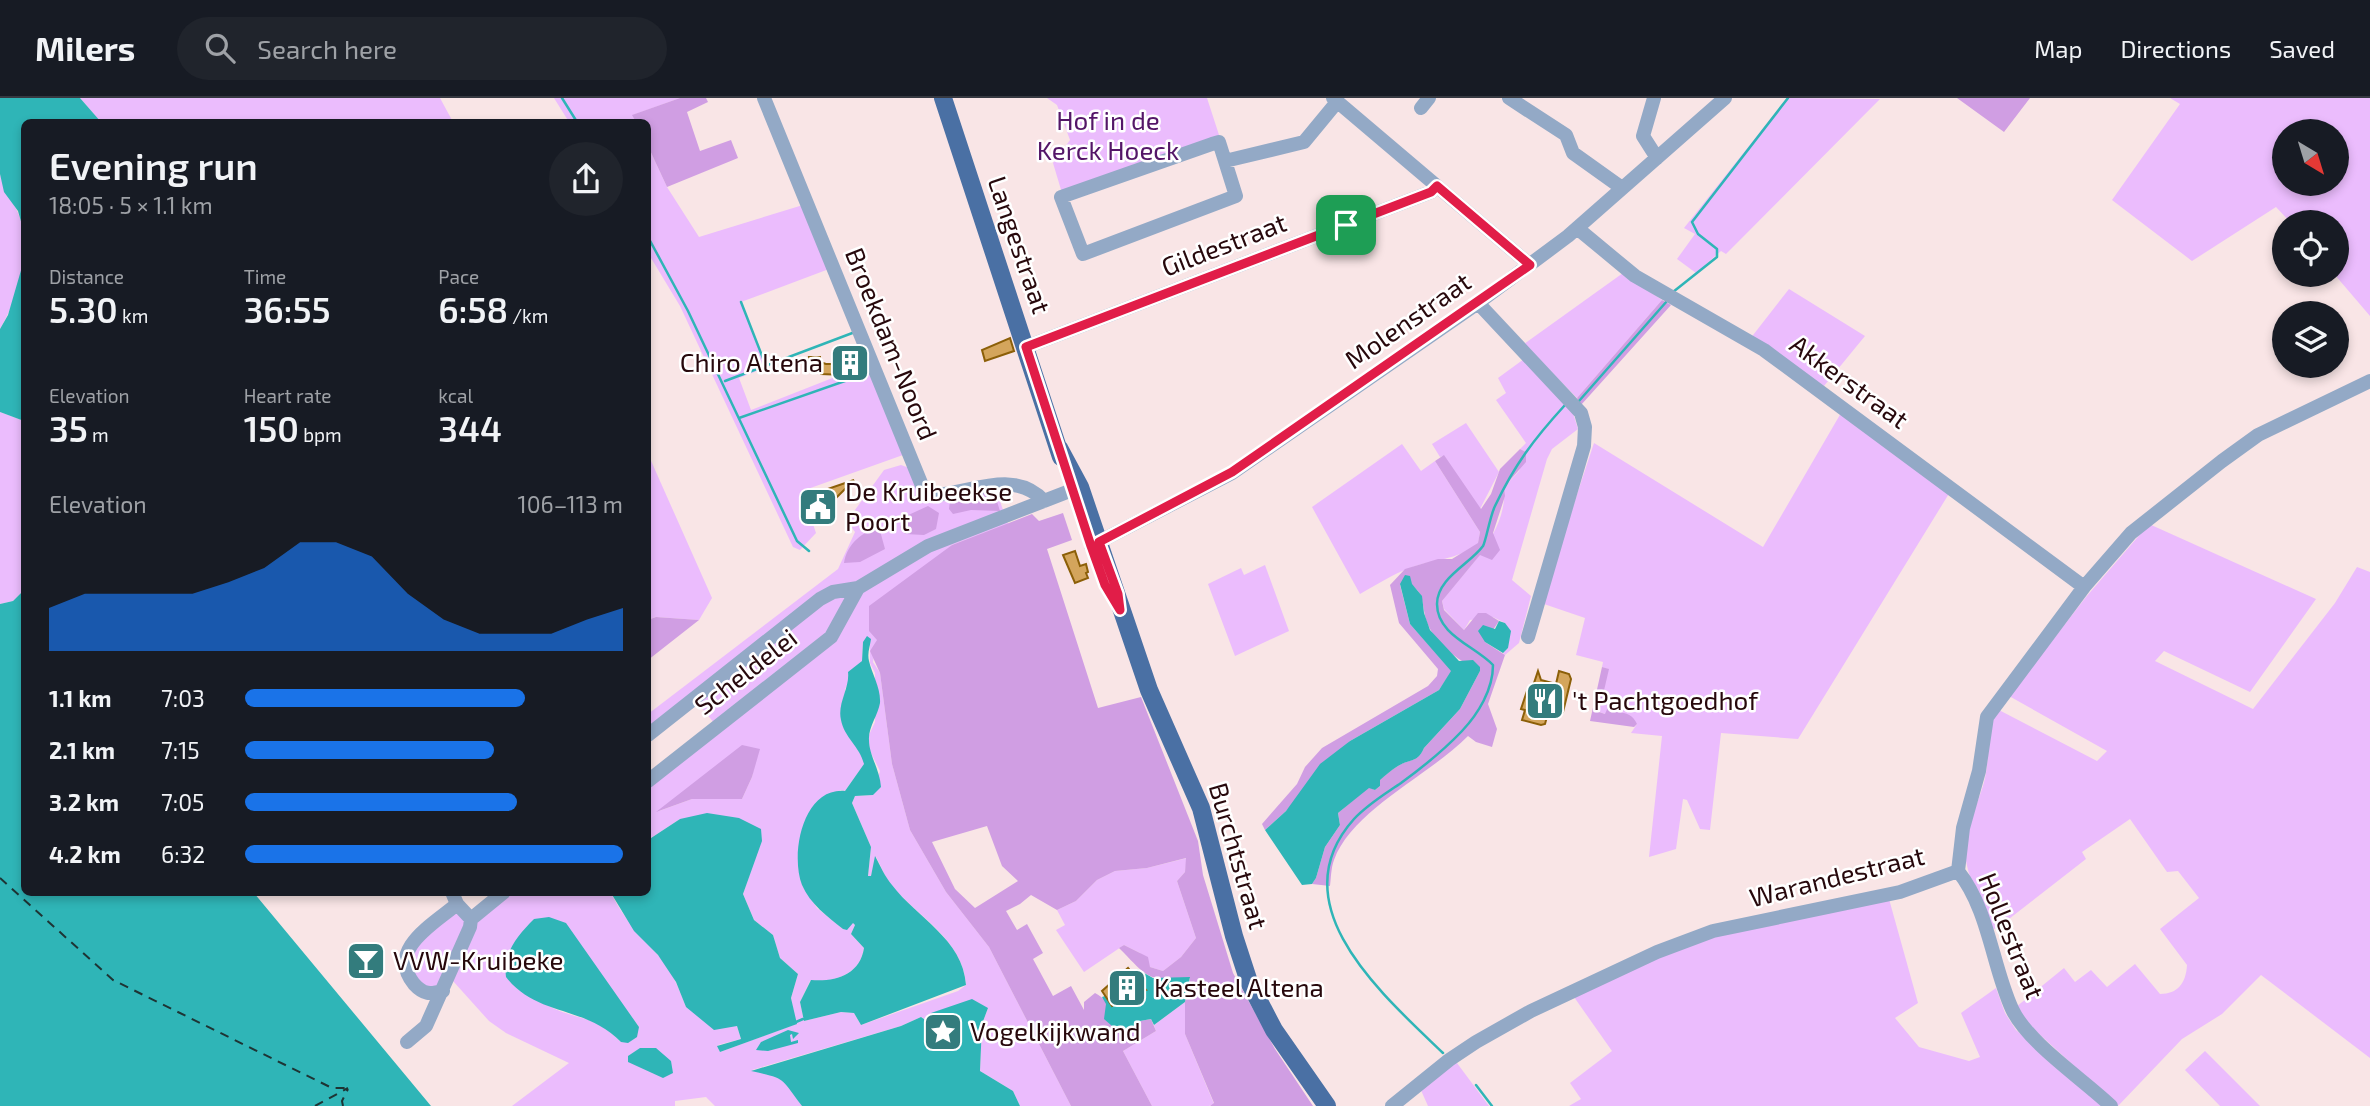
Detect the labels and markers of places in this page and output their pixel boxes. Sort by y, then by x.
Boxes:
pin [1316,195,1376,255]
building icon: Chiro Altena [829,342,871,384]
place label: Chiro Altena [680,346,823,377]
place label: De Kruibeekse Poort [845,475,1012,536]
public building icon: De Kruibeekse Poort [797,486,839,528]
restaurant icon: 't Pachtgoedhof [1524,680,1566,722]
place label: 't Pachtgoedhof [1572,684,1759,715]
bar icon: VVW-Kruibeke [345,940,387,982]
place label: VVW-Kruibeke [393,944,563,975]
building icon: Kasteel Altena [1106,967,1148,1009]
place label: Kasteel Altena [1154,971,1324,1002]
place icon: Vogelkijkwand [922,1011,964,1053]
place label: Vogelkijkwand [970,1015,1141,1046]

